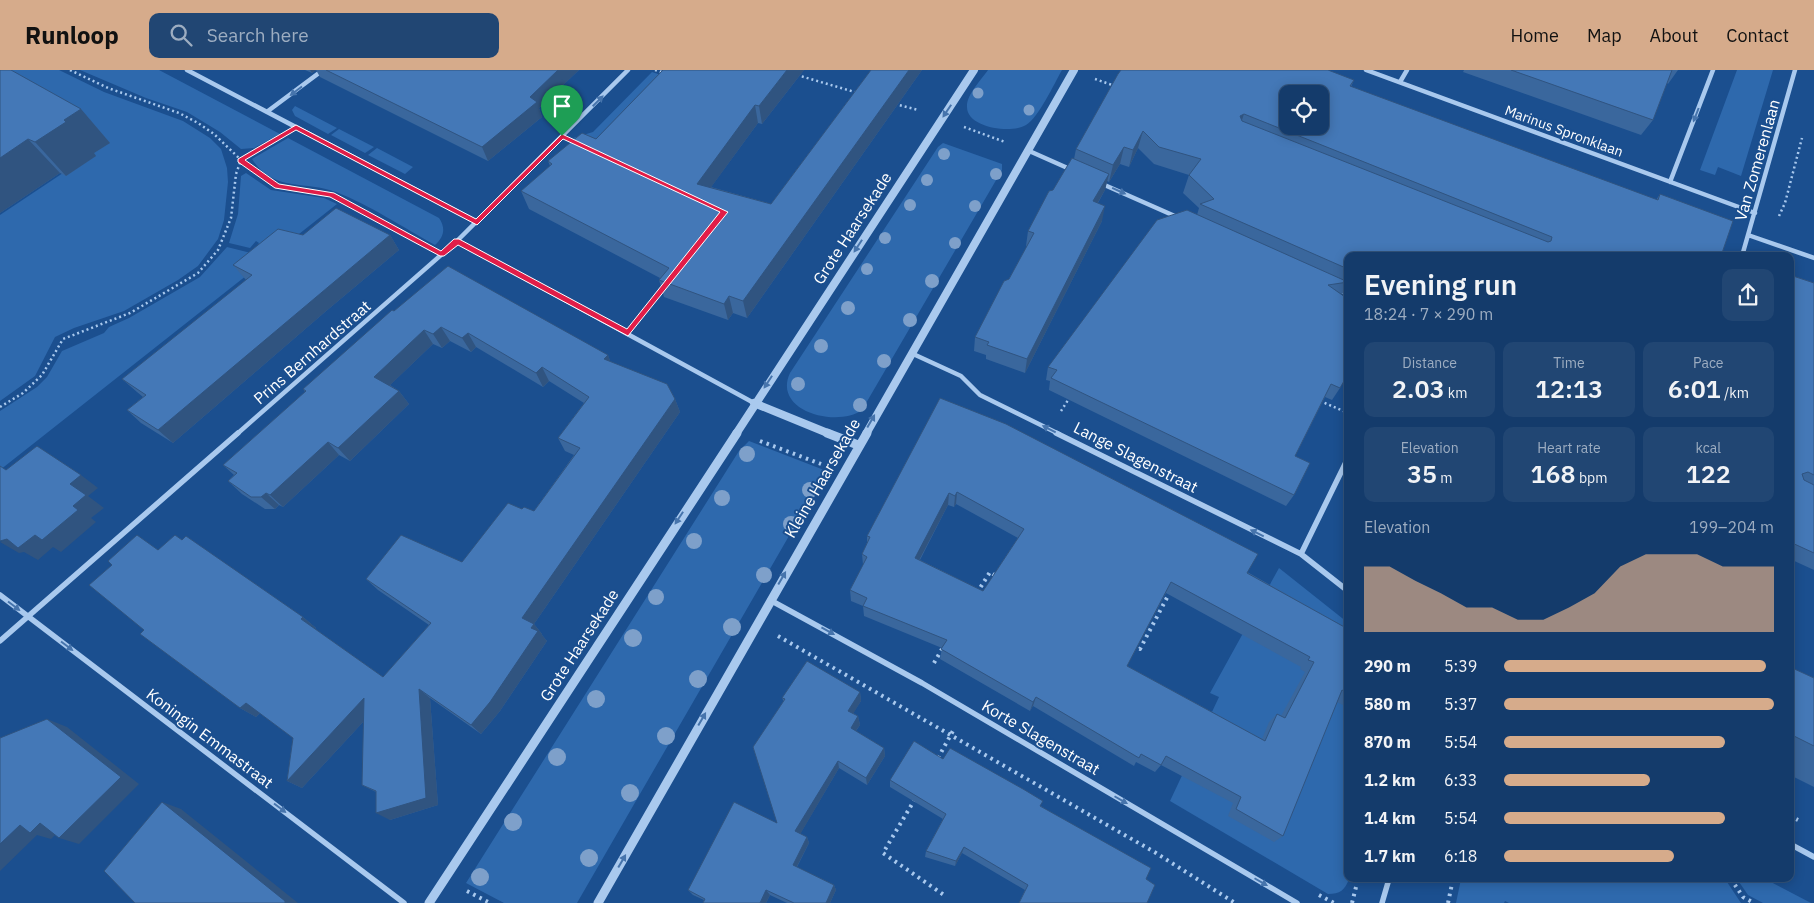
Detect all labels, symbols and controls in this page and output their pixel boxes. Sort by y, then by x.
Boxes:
search box [149,13,499,58]
text: Runloop [25,19,119,51]
icon: search [167,21,195,49]
text: Search here [207,23,309,47]
text: Home [1511,24,1559,47]
text: Map [1587,24,1622,47]
text: About [1650,24,1698,47]
text: Contact [1726,24,1789,47]
one-way arrow [290,85,303,96]
pin [541,85,583,136]
map controls [1279,85,1329,135]
button: locate [1279,85,1329,135]
icon: arrive [548,92,576,120]
one-way arrow [592,95,604,107]
street label: Van Zomerenlaan [1730,97,1784,223]
street label: Marinus Spronklaan [1502,101,1626,161]
one-way arrow [942,104,952,117]
one-way arrow [1691,108,1699,123]
street label: Grote Haarsekade [808,168,896,288]
one-way arrow [1112,188,1126,196]
one-way arrow [853,240,862,253]
text: Evening run [1364,266,1517,303]
button: share [1722,269,1774,321]
street label: Prins Bernhardstraat [249,296,375,408]
text: 18:24 · 7 × 290 m [1364,304,1493,324]
text: Distance [1402,354,1457,372]
text: Time [1553,354,1585,372]
text: Pace [1693,354,1724,372]
text: 2.03 [1392,372,1444,405]
text: 12:13 [1535,372,1603,405]
text: 6:01 [1668,372,1721,405]
one-way arrow [763,375,773,389]
text: km [1444,384,1467,402]
text: /km [1721,384,1749,402]
street label: Kleine Haarsekade [780,414,864,541]
one-way arrow [867,415,876,428]
street label: Lange Slagenstraat [1071,417,1201,497]
one-way arrow [1042,425,1056,433]
text: Elevation [1401,439,1459,457]
text: Heart rate [1537,439,1601,457]
text: kcal [1696,439,1721,457]
text: 35 [1407,457,1437,490]
text: 168 [1531,457,1576,490]
text: 122 [1686,457,1731,490]
text: m [1437,469,1452,487]
text: bpm [1576,469,1607,487]
one-way arrow [675,511,684,525]
text: Elevation [1364,517,1430,537]
text: 199–204 m [1689,517,1774,537]
one-way arrow [1250,528,1264,536]
one-way arrow [778,571,787,584]
street label: Grote Haarsekade [535,585,623,705]
one-way arrow [7,600,20,611]
one-way arrow [821,627,835,636]
one-way arrow [60,641,74,651]
text: 290 m [1364,656,1411,676]
text: 5:39 [1444,656,1477,676]
street label: Koningin Emmastraat [143,684,277,792]
text: 580 m [1364,694,1411,714]
text: 5:37 [1444,694,1477,714]
street label: Korte Slagenstraat [978,695,1104,779]
one-way arrow [698,713,707,726]
text: 870 m [1364,732,1411,752]
text: 5:54 [1444,732,1477,752]
text: 1.2 km [1364,770,1415,790]
text: 6:33 [1444,770,1477,790]
one-way arrow [1114,795,1127,804]
one-way arrow [273,803,286,813]
text: 1.4 km [1364,808,1415,828]
text: 5:54 [1444,808,1477,828]
text: 1.7 km [1364,846,1415,866]
text: 6:18 [1444,846,1477,866]
one-way arrow [618,854,627,867]
one-way arrow [1254,877,1267,886]

